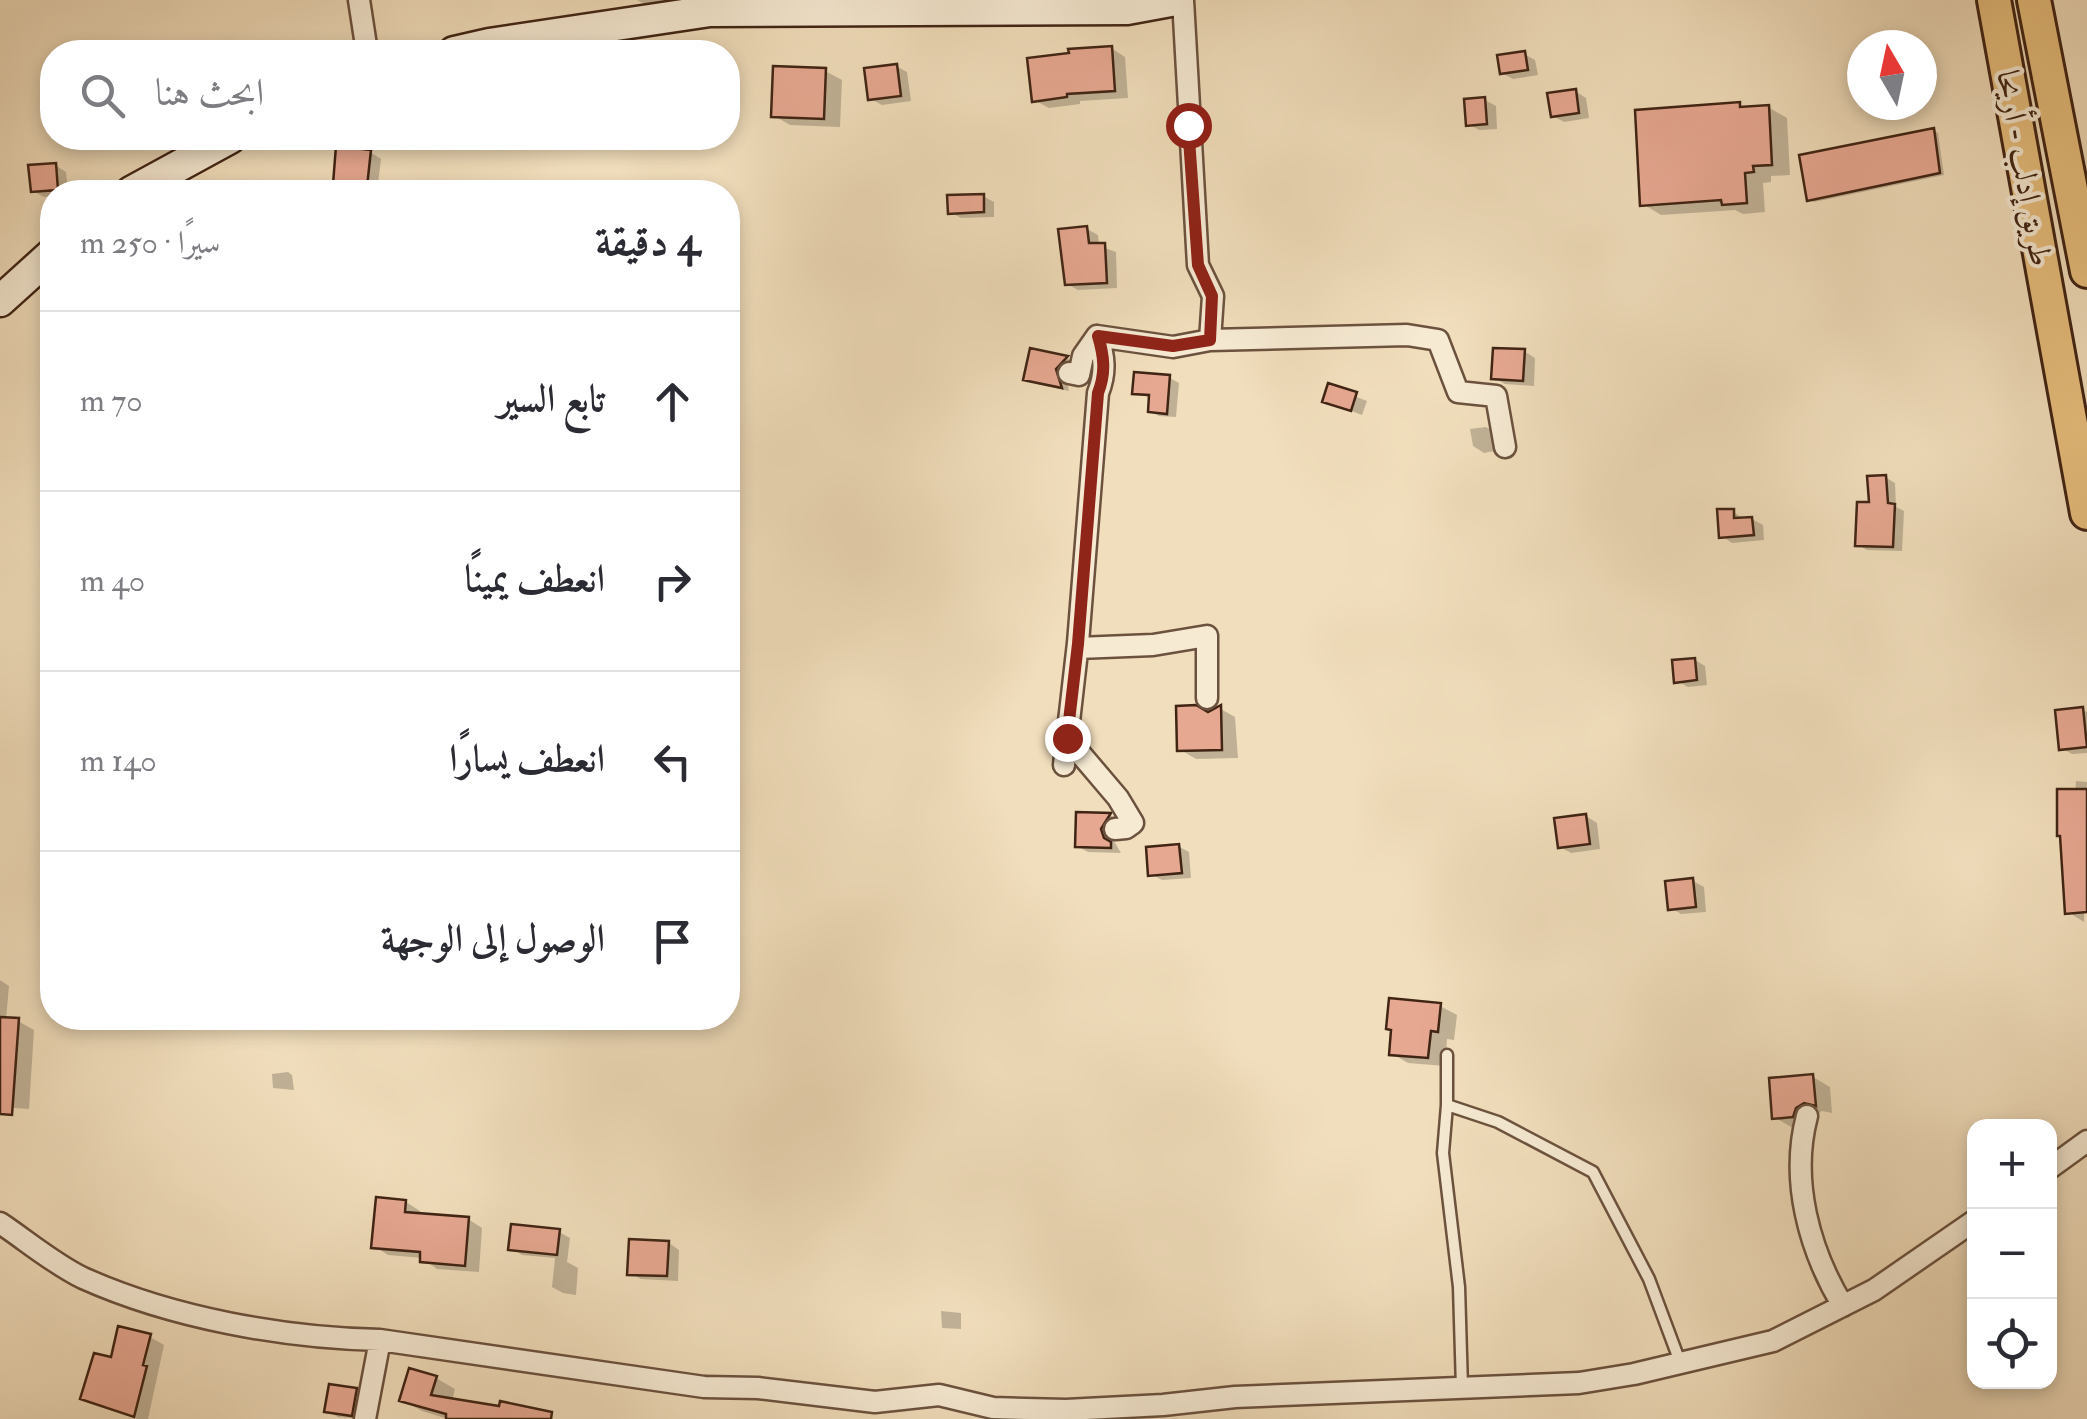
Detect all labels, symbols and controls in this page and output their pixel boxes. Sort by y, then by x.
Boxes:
north arrow [1847,30,1937,120]
search box [40,40,740,150]
street label: طريق إدلب - أريحا [1987,67,2064,269]
icon: search [75,68,130,123]
text: ابحث هنا [155,69,264,117]
route start [1166,103,1212,149]
text: 4 دقيقة [595,216,700,268]
text: سيرًا · 250 m [80,223,220,263]
icon: ahead [645,374,700,429]
text: تابع السير [498,375,605,423]
text: 70 m [80,381,143,421]
icon: right [645,554,700,609]
text: انعطف يمينًا [465,555,605,603]
text: 40 m [80,561,145,601]
route end [1045,716,1091,762]
icon: left [645,734,700,789]
text: انعطف يسارًا [449,735,605,783]
text: 140 m [80,741,157,781]
icon: arrive [645,914,700,969]
text: الوصول إلى الوجهة [381,915,605,963]
map controls [1967,1119,2057,1389]
button: + [1967,1119,2057,1209]
button: − [1967,1209,2057,1299]
button: locate [1967,1299,2057,1389]

